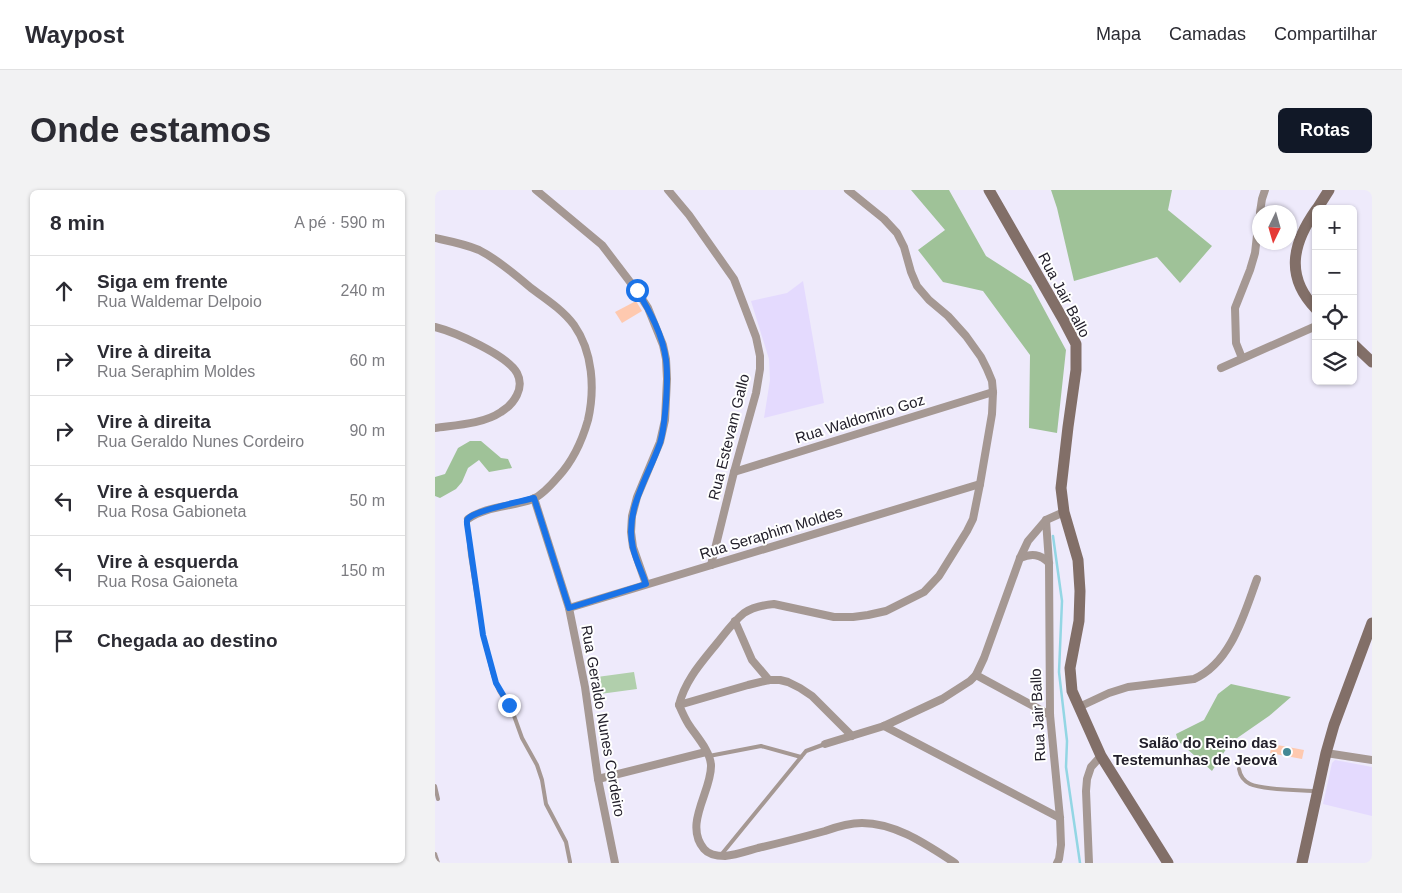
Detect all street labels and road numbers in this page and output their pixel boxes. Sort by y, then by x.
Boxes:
street label: Rua Jair Ballo [1035,250,1094,340]
street label: Rua Estevam Gallo [705,372,752,502]
street label: Rua Waldomiro Goz [793,391,927,446]
street label: Rua Seraphim Moldes [697,503,844,562]
street label: Rua Geraldo Nunes Cordeiro [578,624,629,818]
street label: Rua Jair Ballo [1027,668,1048,762]

